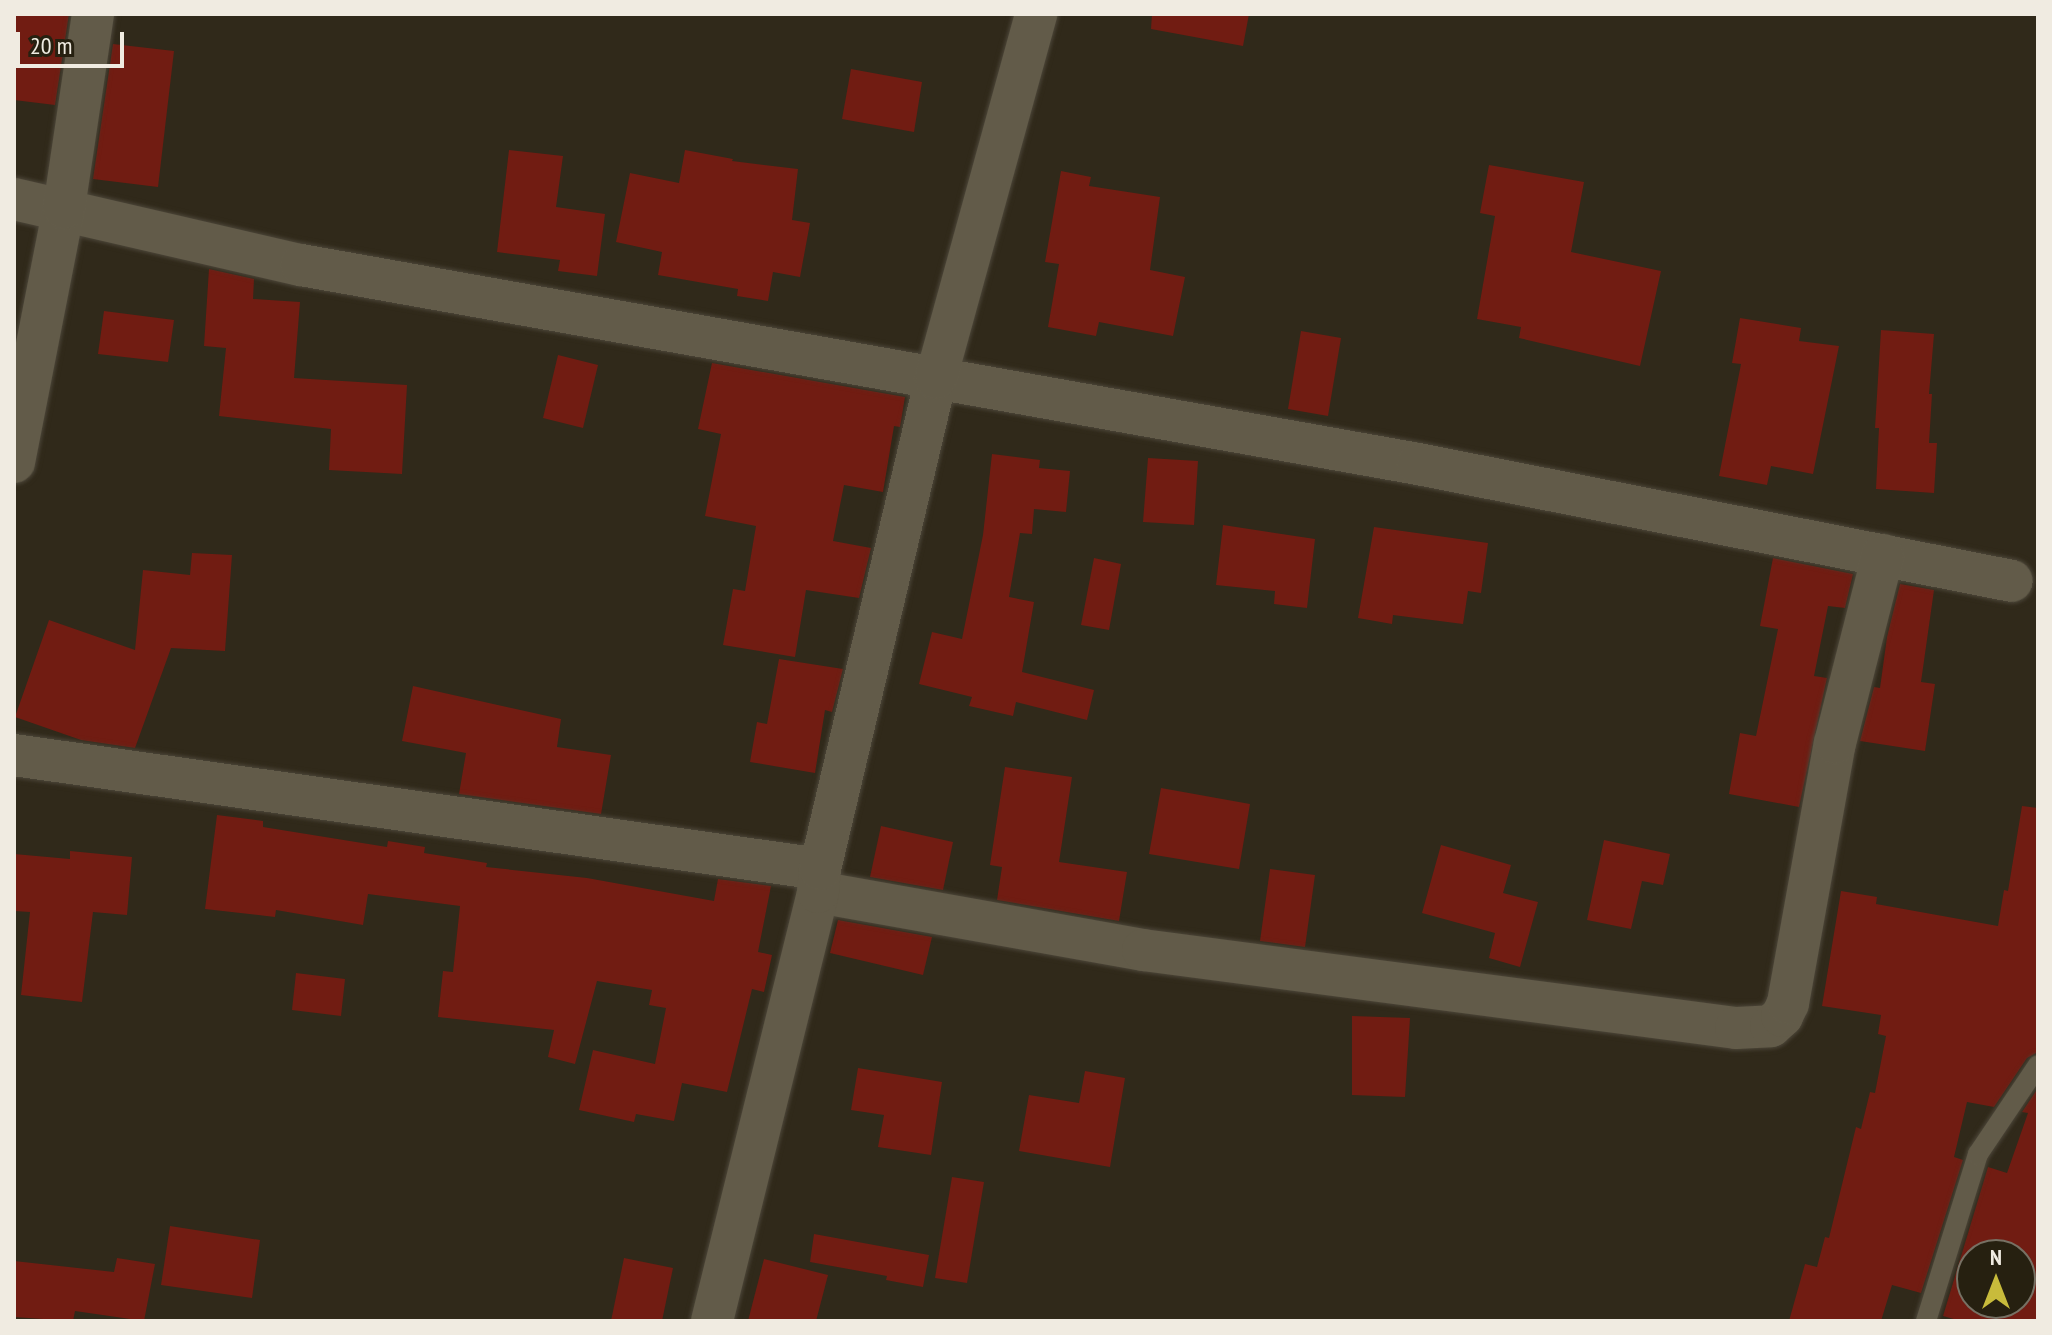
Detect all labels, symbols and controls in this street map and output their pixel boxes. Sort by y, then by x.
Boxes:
scale bar [20,16,128,66]
text: 20 m [30,30,72,61]
north arrow [1956,1239,2036,1319]
text: N [1990,1243,2002,1271]

